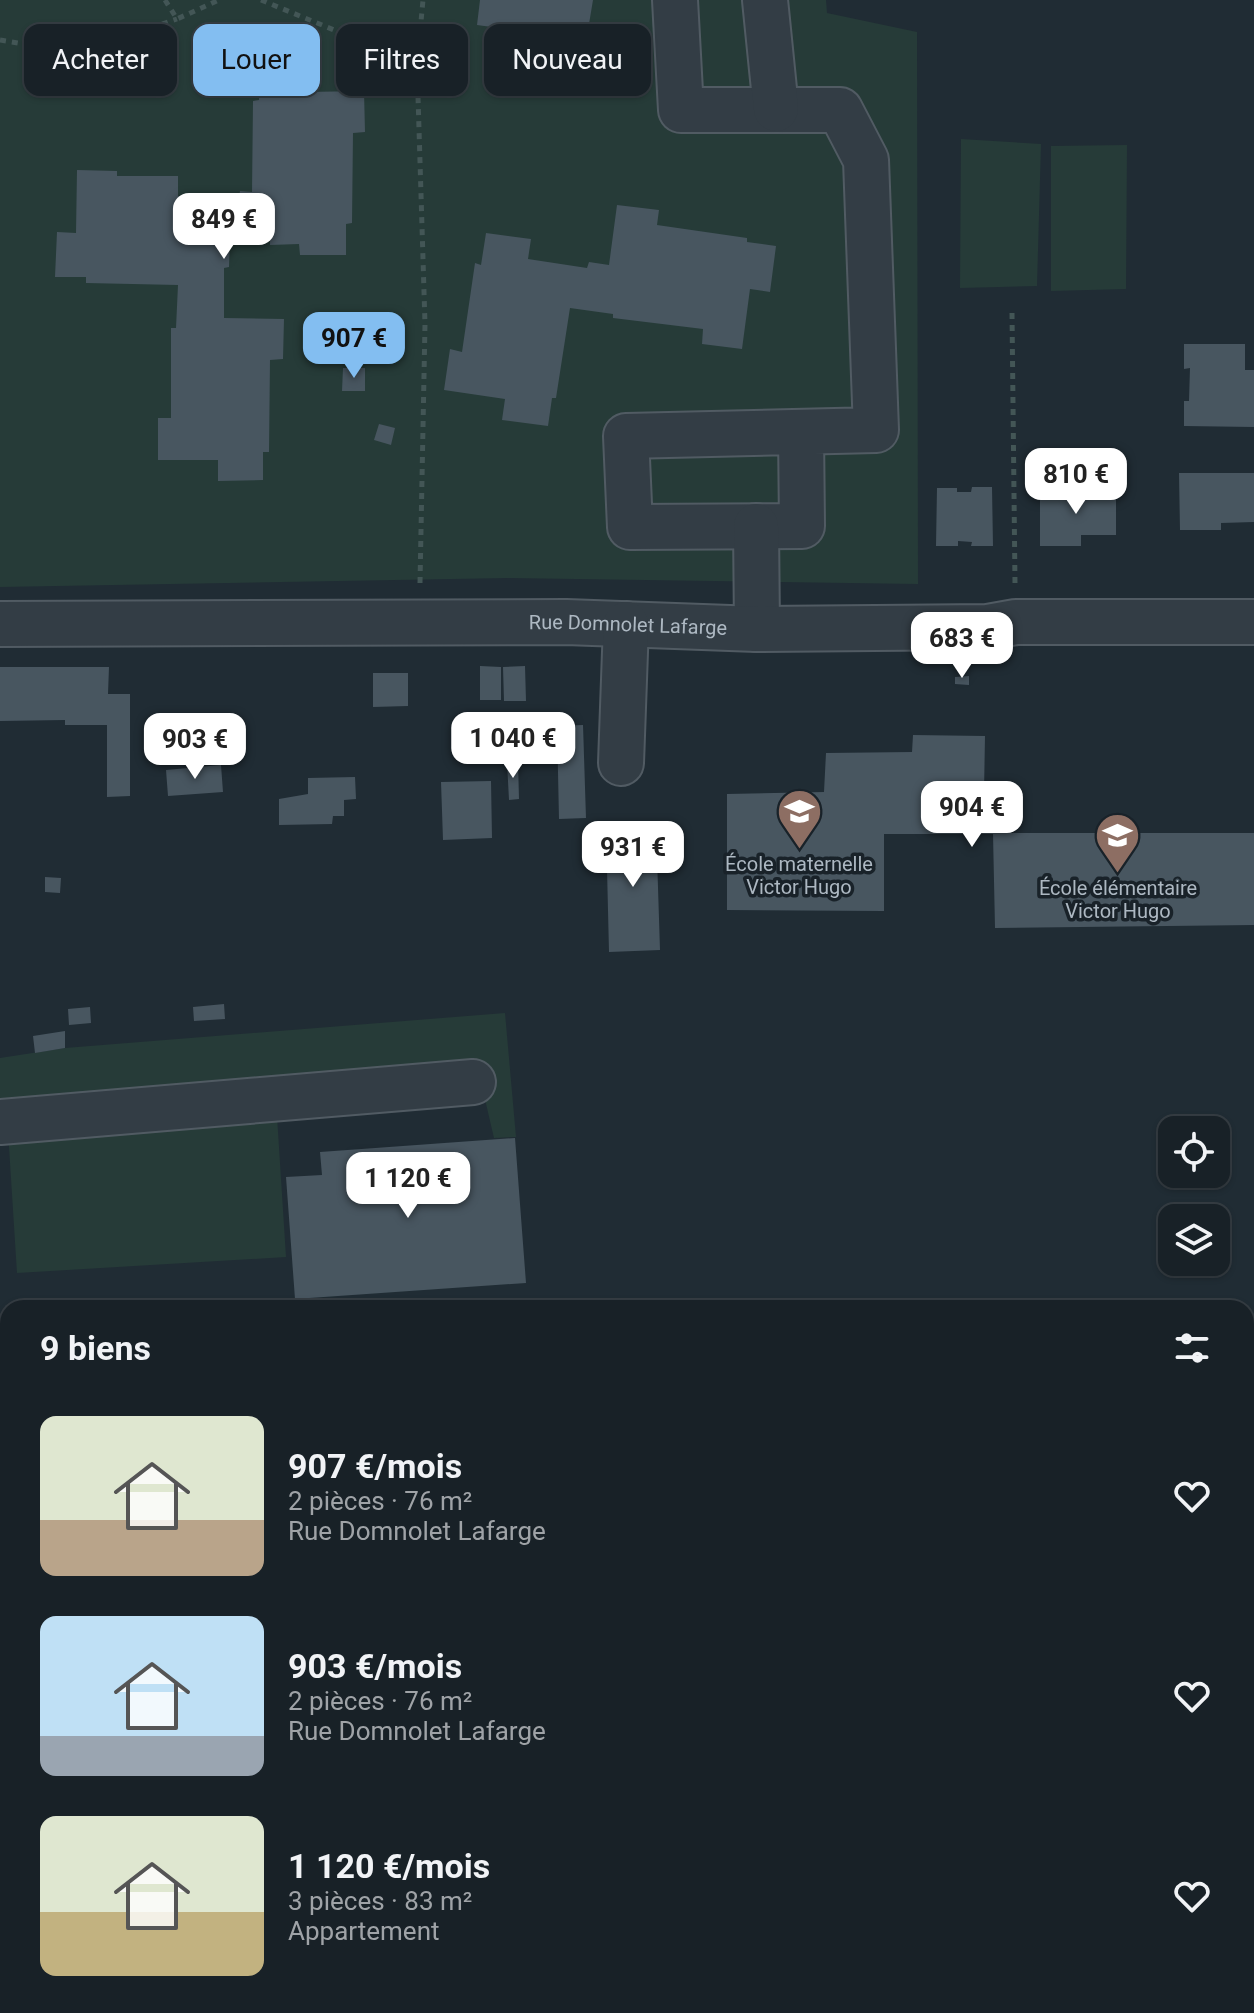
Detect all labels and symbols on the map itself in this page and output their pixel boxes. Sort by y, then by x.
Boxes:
pin: 849 € [168,193,280,261]
pin: 907 € [298,312,410,380]
pin: 810 € [1020,448,1132,516]
street label: Rue Domnolet Lafarge [529,610,728,640]
pin: 683 € [906,612,1018,680]
pin: 1 040 € [439,712,587,780]
pin: 903 € [139,713,251,781]
pin: 904 € [916,781,1028,849]
school or university icon: École maternelle Victor Hugo [775,788,823,851]
school or university icon: École élémentaire Victor Hugo [1094,812,1142,875]
pin: 931 € [577,821,689,889]
place label: École maternelle Victor Hugo [725,852,873,899]
place label: École élémentaire Victor Hugo [1039,876,1197,923]
pin: 1 120 € [334,1152,482,1220]

